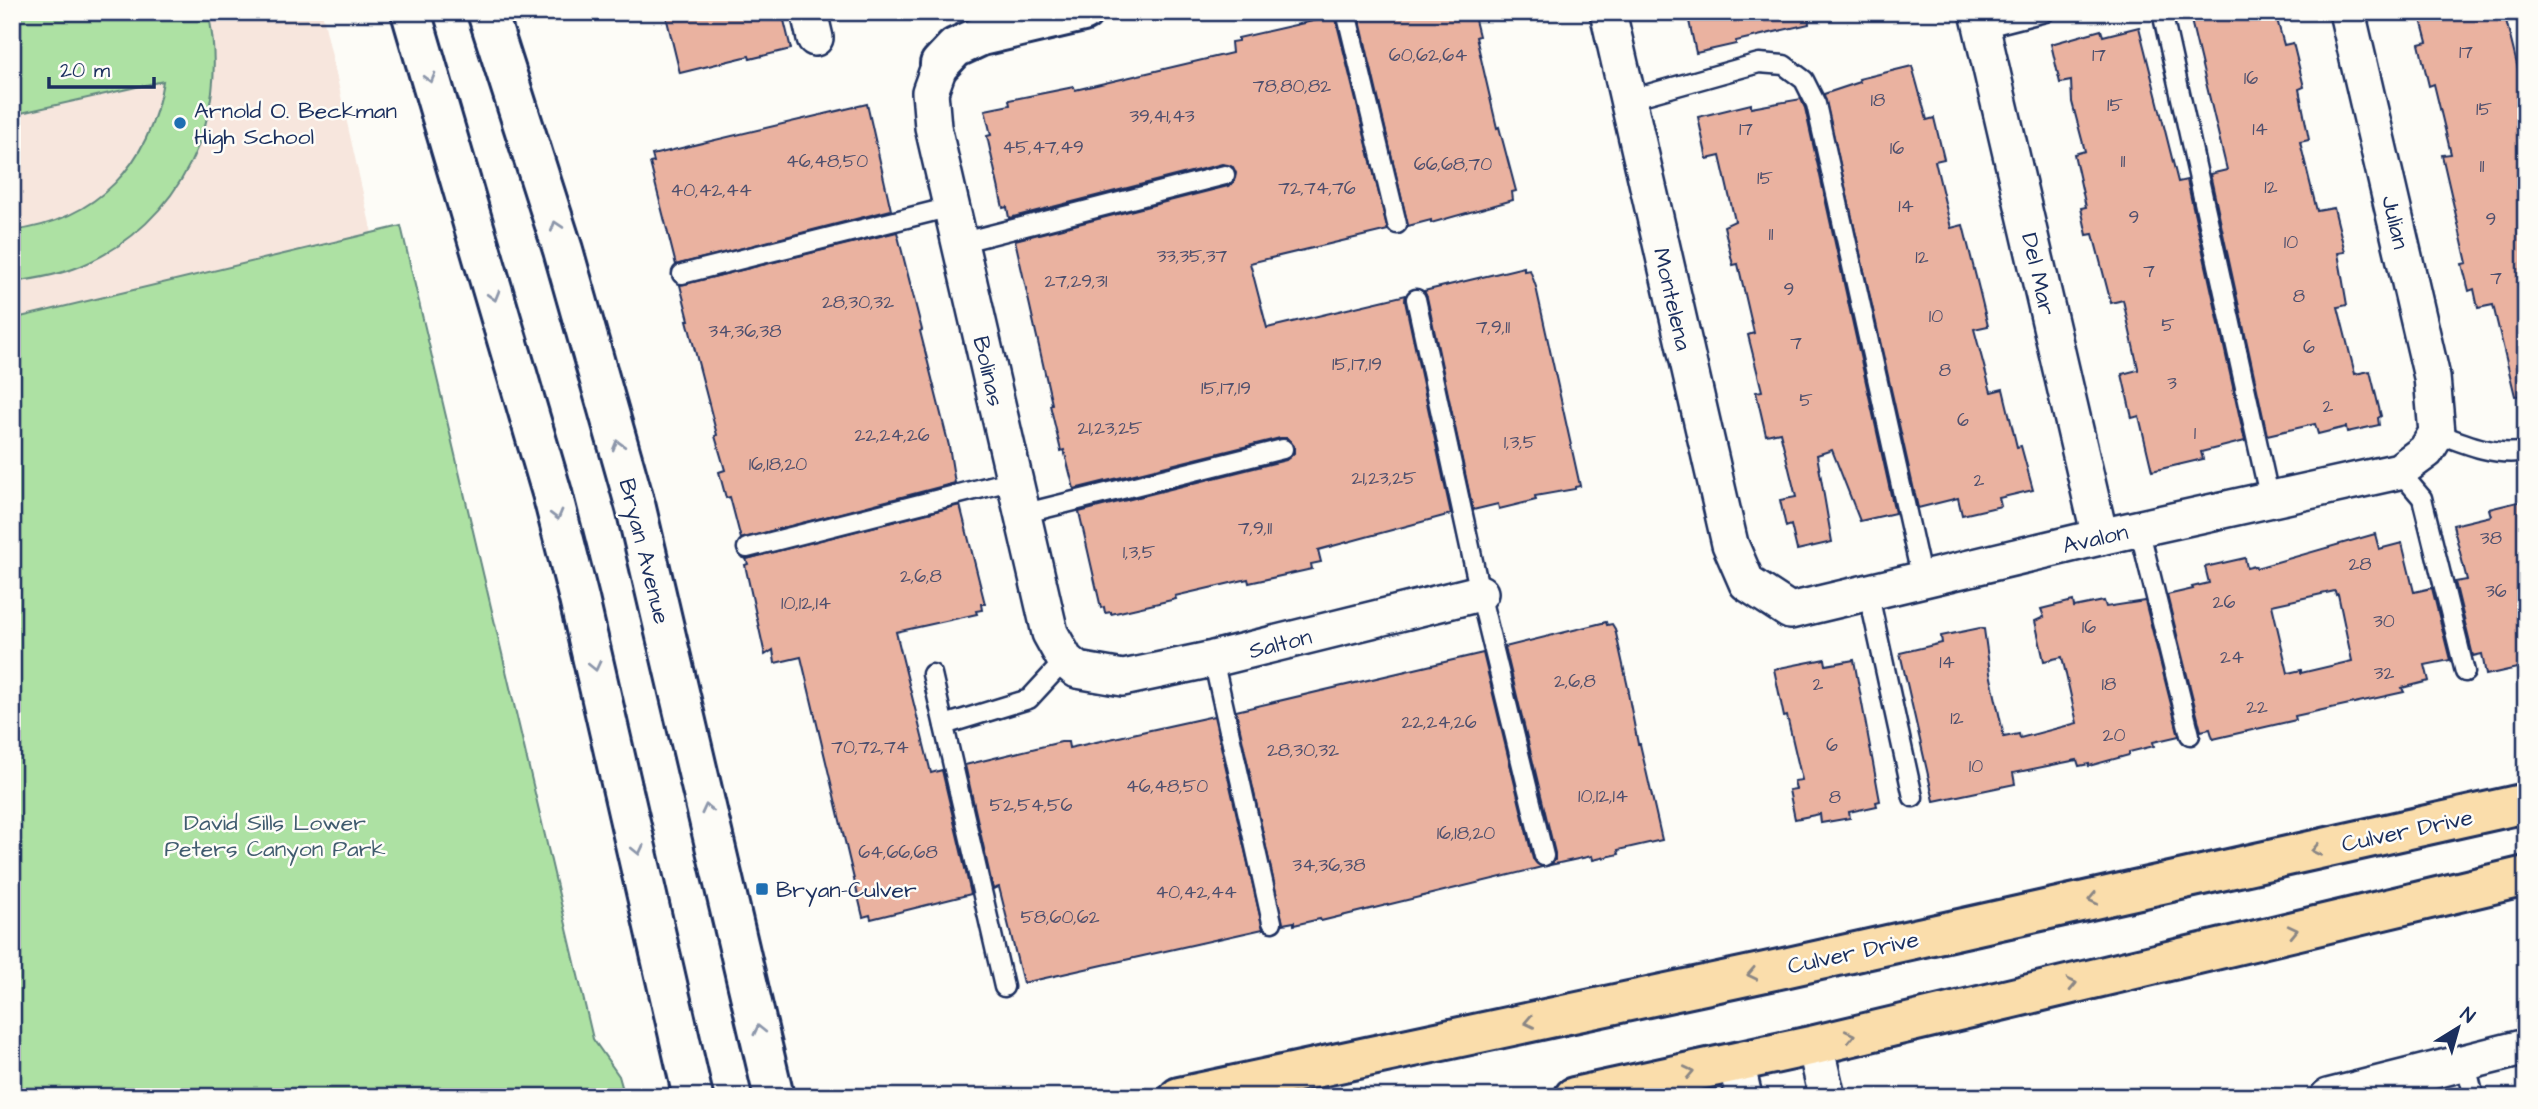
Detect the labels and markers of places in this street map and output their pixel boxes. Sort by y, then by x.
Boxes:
place label: Arnold O. Beckman High School [194,95,397,154]
marker: Arnold O. Beckman High School [172,115,188,131]
place label: Bryan-Culver [776,874,917,907]
marker: Bryan-Culver [754,881,770,897]

